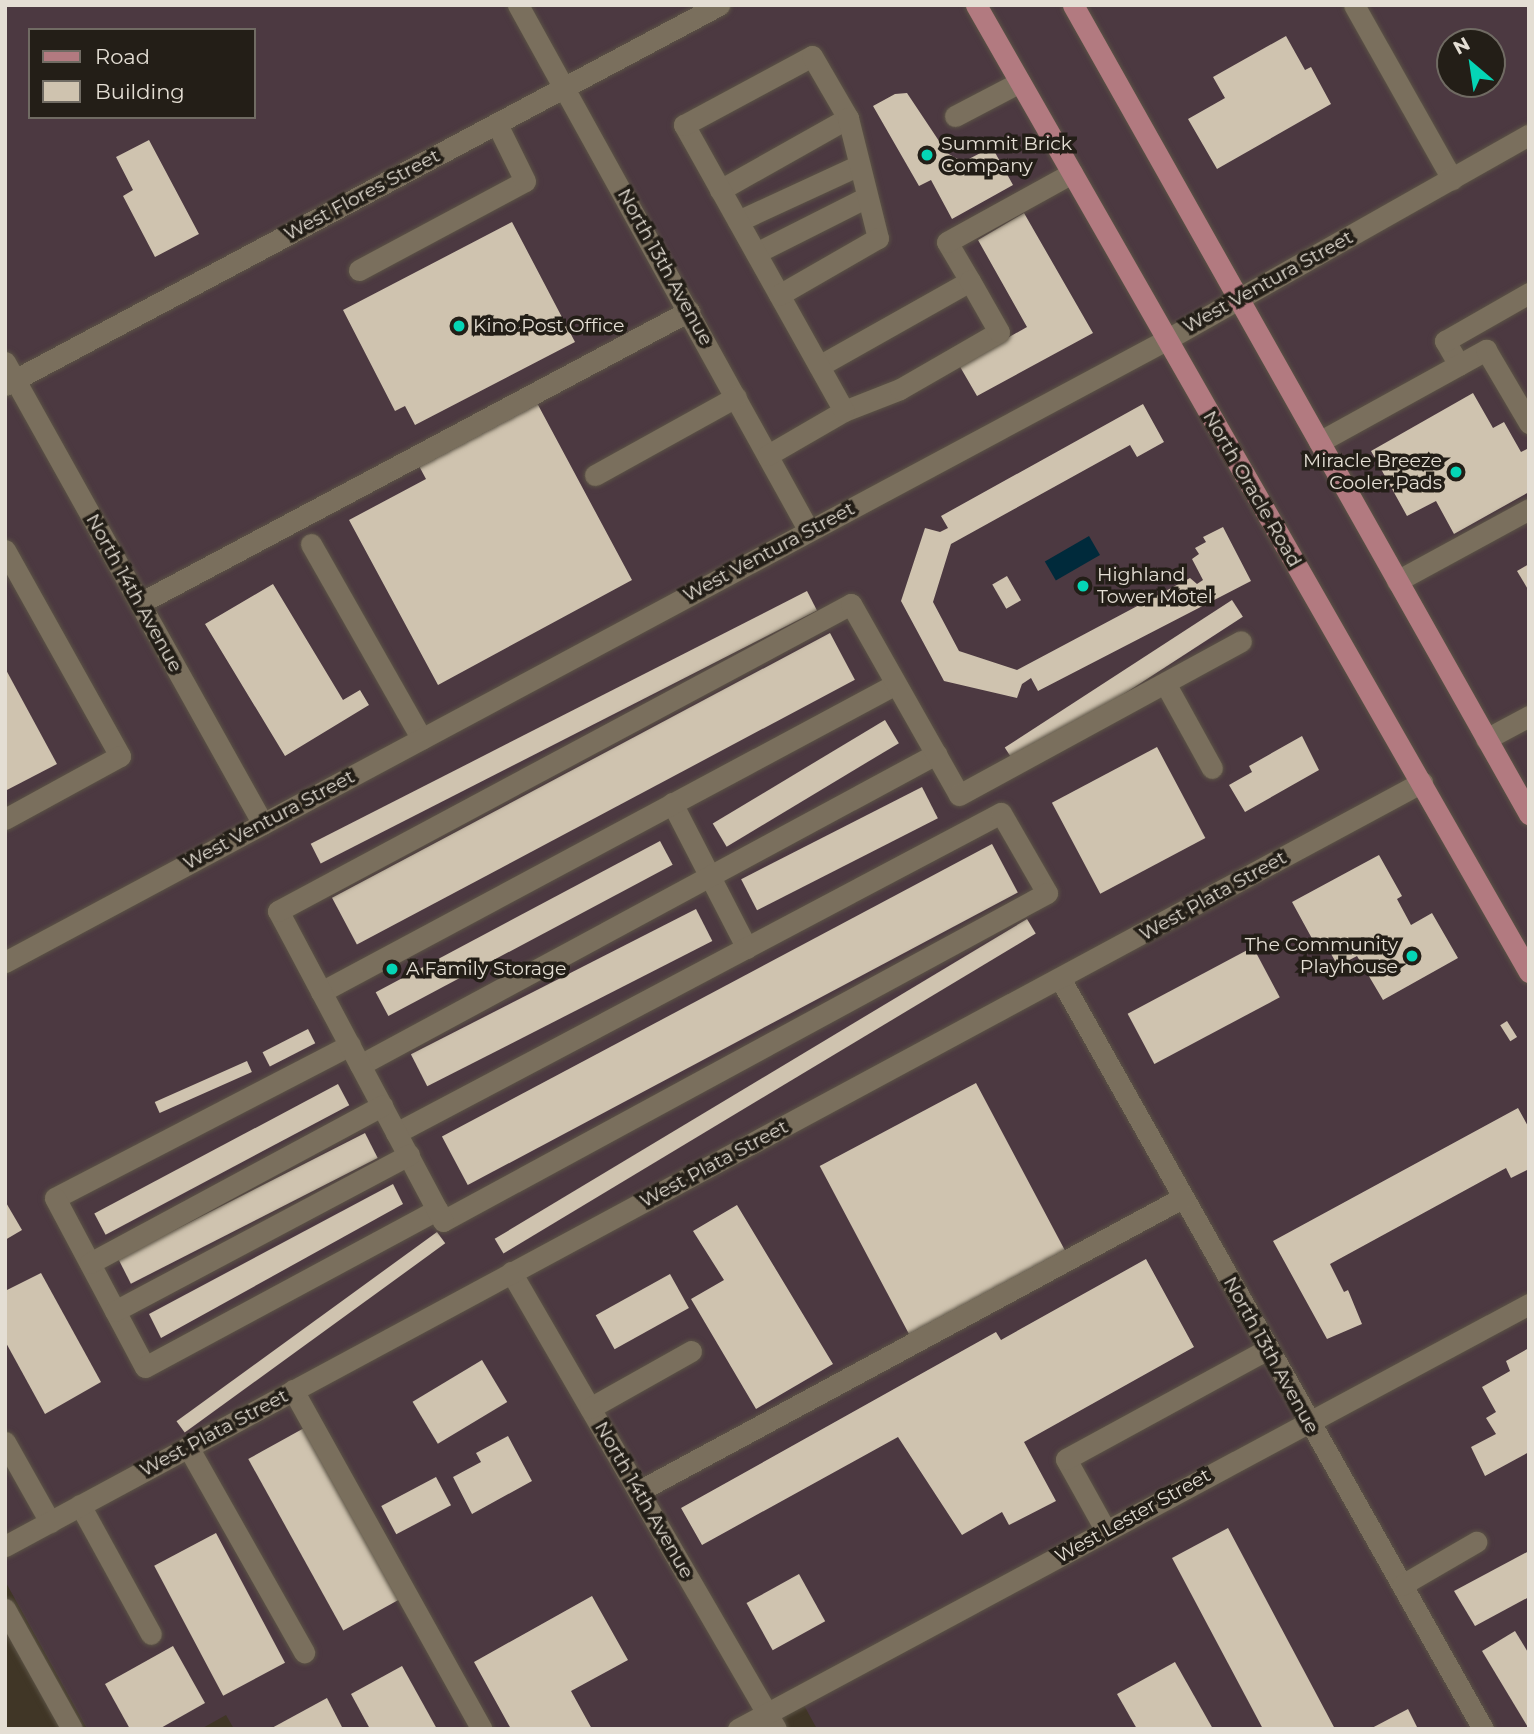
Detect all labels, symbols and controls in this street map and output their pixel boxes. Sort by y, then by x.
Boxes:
legend [28,28,256,119]
north arrow [1436,28,1506,98]
text: N [1449,32,1474,60]
text: Road [95,44,150,69]
text: Building [95,79,185,104]
place label: Summit Brick Company [941,133,1072,177]
street label: West Flores Street [280,144,444,246]
marker: Summit Brick Company [919,147,935,163]
street label: North 13th Avenue [612,185,718,349]
street label: West Ventura Street [1179,226,1357,338]
place label: Kino Post Office [473,315,625,337]
marker: Kino Post Office [451,318,467,334]
street label: North Oracle Road [1198,407,1306,571]
place label: Miracle Breeze Cooler Pads [1303,450,1442,494]
marker: Miracle Breeze Cooler Pads [1448,464,1464,480]
street label: West Ventura Street [679,497,859,607]
street label: North 14th Avenue [81,510,187,676]
place label: Highland Tower Motel [1097,564,1213,608]
marker: Highland Tower Motel [1075,578,1091,594]
street label: West Ventura Street [179,765,359,875]
street label: West Plata Street [1136,846,1290,946]
place label: The Community Playhouse [1245,934,1398,978]
marker: The Community Playhouse [1404,948,1420,964]
place label: A Family Storage [406,958,567,980]
marker: A Family Storage [384,961,400,977]
street label: West Plata Street [636,1115,792,1213]
street label: North 13th Avenue [1218,1273,1324,1437]
street label: West Plata Street [136,1384,292,1482]
street label: North 14th Avenue [590,1417,698,1583]
street label: West Lester Street [1051,1464,1215,1568]

